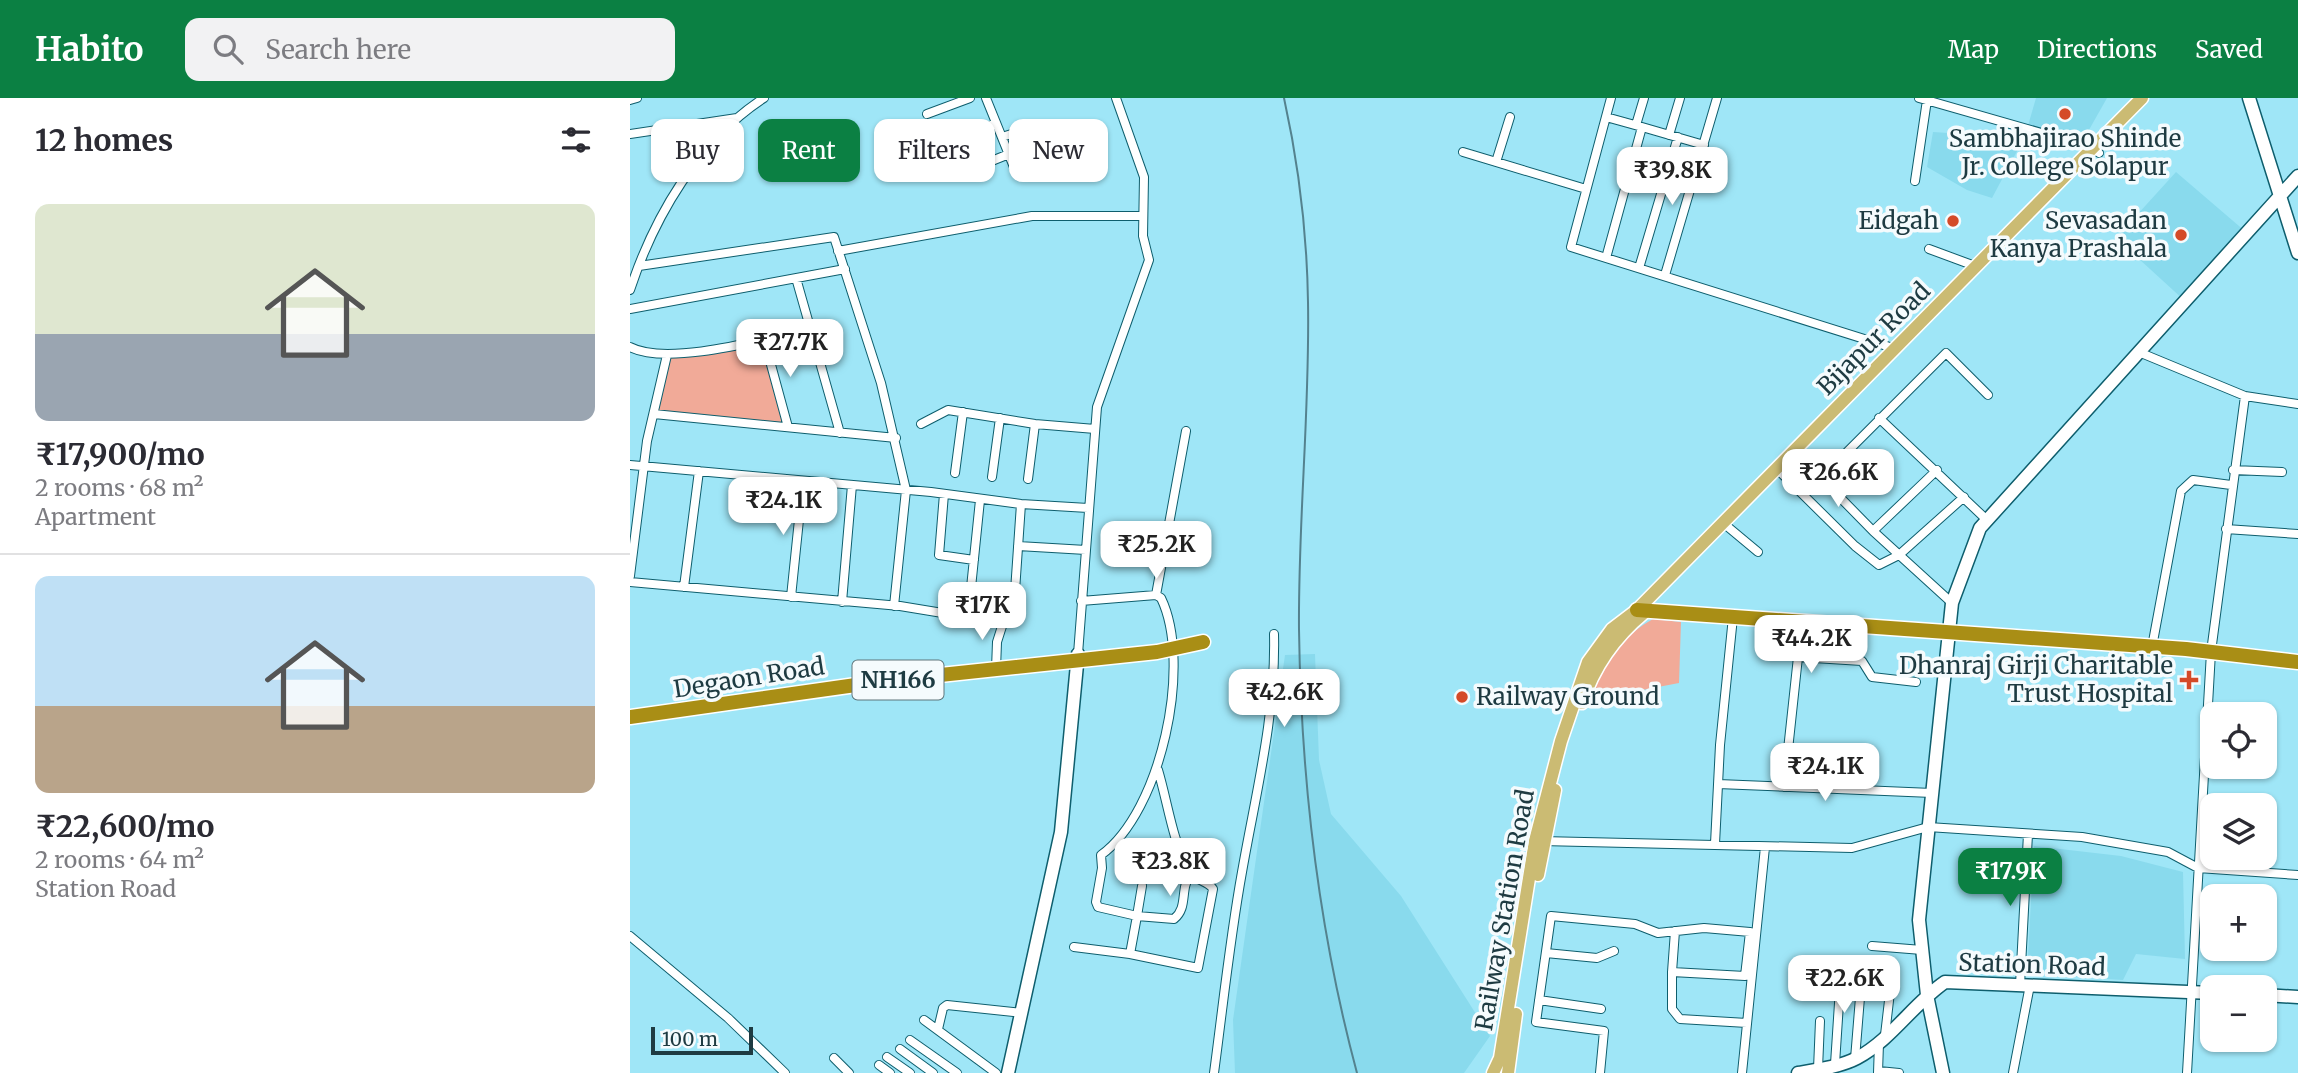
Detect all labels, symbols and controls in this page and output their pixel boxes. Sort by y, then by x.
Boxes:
search box [185,18,675,81]
text: Habito [35,29,143,70]
icon: search [209,30,247,68]
text: Search here [265,33,411,66]
text: Map [1948,34,1999,65]
text: Directions [2037,34,2157,65]
text: Saved [2195,34,2263,65]
marker: Sambhajirao Shinde Jr. College Solapur [2057,106,2073,122]
chip: Buy [651,119,744,182]
chip: Rent [758,119,860,182]
chip: Filters [874,119,995,182]
chip: New [1009,119,1108,182]
text: 12 homes [35,121,173,159]
icon: filters [557,121,595,159]
place label: Sambhajirao Shinde Jr. College Solapur [1949,123,2181,182]
pin: ₹39.8K [1615,148,1729,207]
text: ₹39.8K [1633,155,1711,184]
place label: Eidgah [1859,205,1939,236]
place label: Sevasadan Kanya Prashala [1990,205,2167,264]
marker: Eidgah [1945,213,1961,229]
marker: Sevasadan Kanya Prashala [2173,227,2189,243]
icon: home [252,250,378,376]
street label: Bijapur Road [1811,276,1937,402]
pin: ₹27.7K [733,320,847,379]
text: ₹27.7K [752,327,828,356]
text: ₹17,900/mo [35,435,205,473]
pin: ₹26.6K [1781,450,1895,509]
text: ₹26.6K [1798,457,1878,486]
text: 2 rooms · 68 m² [35,473,203,502]
pin: ₹24.1K [726,478,840,537]
text: ₹24.1K [744,485,822,514]
text: Apartment [35,502,156,531]
pin: ₹25.2K [1099,522,1213,581]
text: ₹25.2K [1117,529,1196,558]
pin: ₹17K [941,582,1023,642]
text: ₹17K [954,590,1010,619]
pin: ₹44.2K [1754,616,1868,675]
icon: home [252,622,378,748]
text: ₹44.2K [1771,623,1851,652]
street label: Degaon Road [671,650,827,705]
place label: Dhanraj Girji Charitable Trust Hospital [1899,650,2173,709]
road number: NH166 [852,660,944,700]
pin: ₹42.6K [1227,670,1341,729]
marker: Dhanraj Girji Charitable Trust Hospital [2179,670,2199,690]
text: ₹42.6K [1245,677,1323,706]
place label: Railway Ground [1476,681,1659,712]
marker: Railway Ground [1454,689,1470,705]
map controls [2200,702,2277,1052]
button: locate [2200,702,2277,779]
pin: ₹24.1K [1768,744,1882,803]
text: ₹24.1K [1786,751,1864,780]
street label: Railway Station Road [1468,787,1541,1033]
button: layers [2200,793,2277,870]
text: ₹22,600/mo [35,807,214,845]
pin: ₹23.8K [1113,838,1227,898]
text: 2 rooms · 64 m² [35,845,204,874]
text: ₹23.8K [1131,846,1209,875]
pin: ₹17.9K [1953,848,2067,908]
text: ₹17.9K [1974,856,2046,885]
text: Station Road [35,874,176,903]
button: + [2200,884,2277,961]
street label: Station Road [1958,946,2106,983]
pin: ₹22.6K [1787,956,1901,1015]
text: ₹22.6K [1804,963,1884,992]
button: − [2200,975,2277,1052]
scale bar [651,1024,752,1056]
text: 100 m [662,1027,718,1051]

